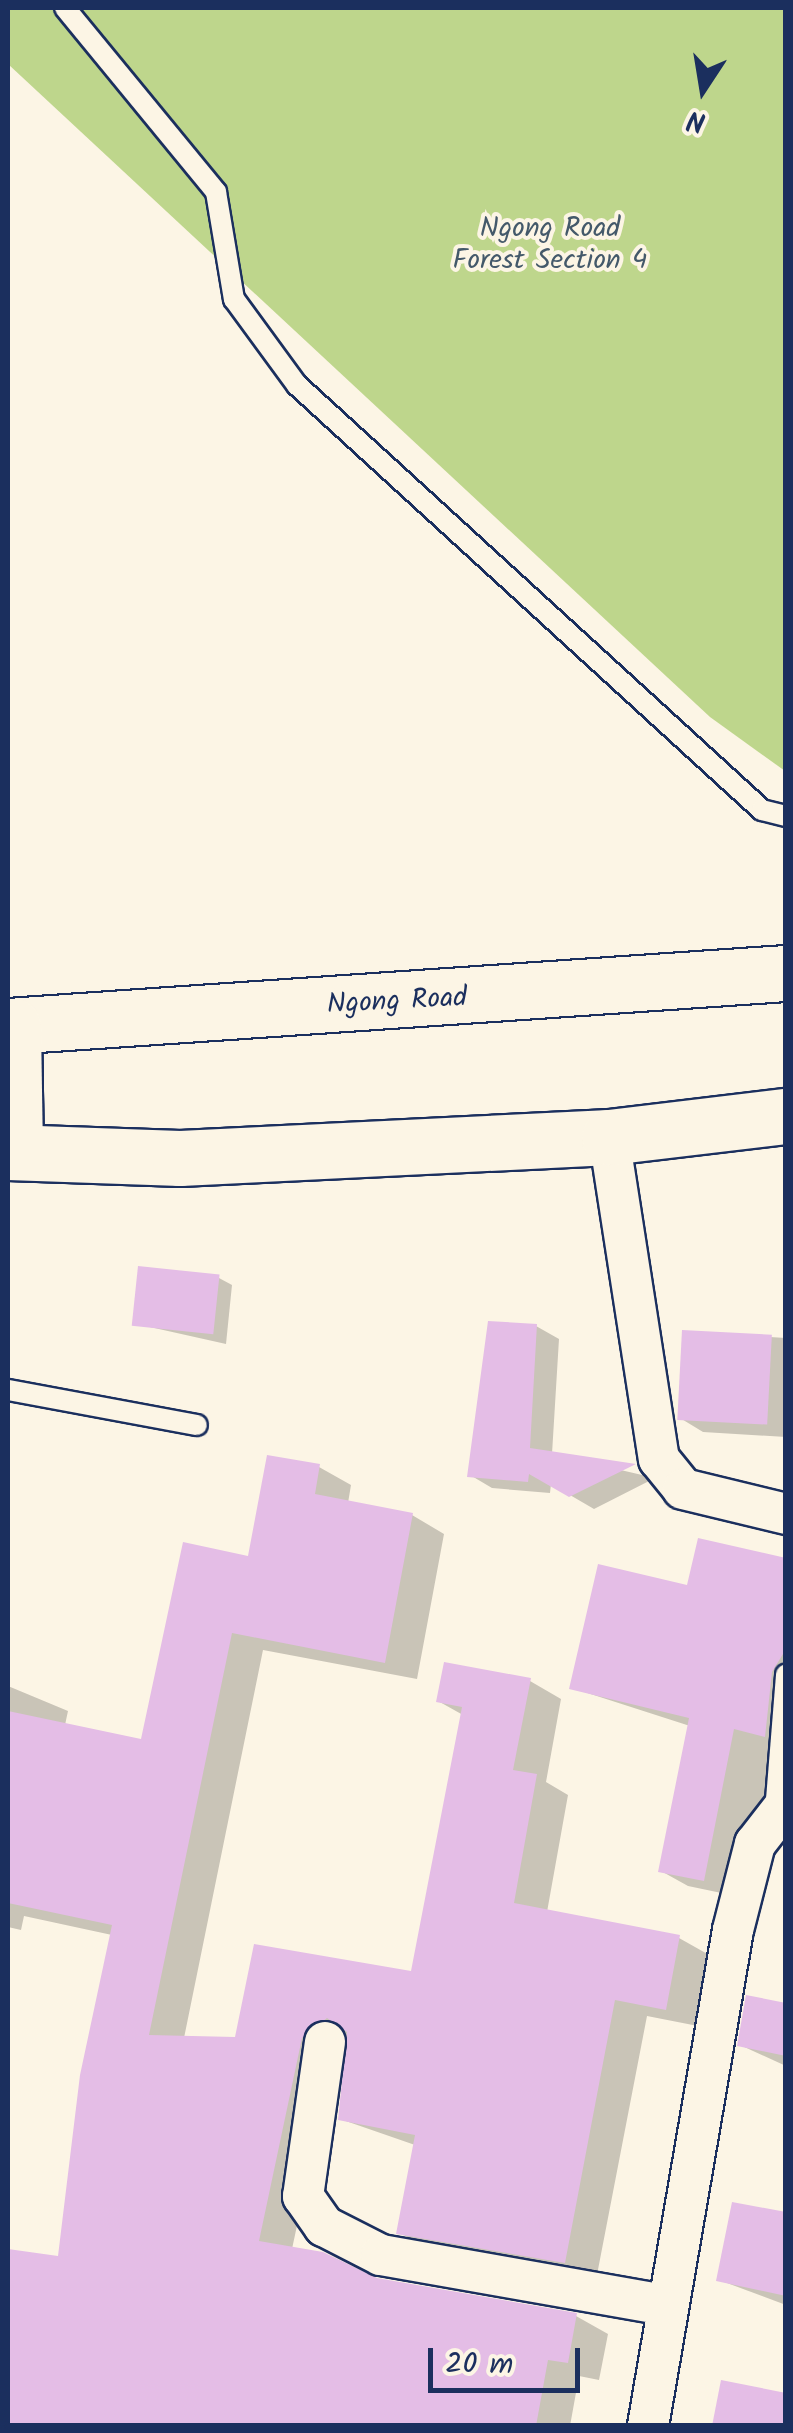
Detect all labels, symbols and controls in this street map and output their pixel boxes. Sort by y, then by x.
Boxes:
north arrow [653,40,753,140]
text: N [683,96,710,144]
park label: Ngong Road Forest Section 4 [453,212,647,278]
street label: Ngong Road [326,982,468,1022]
scale bar [433,2328,586,2390]
text: 20 m [445,2341,513,2389]

